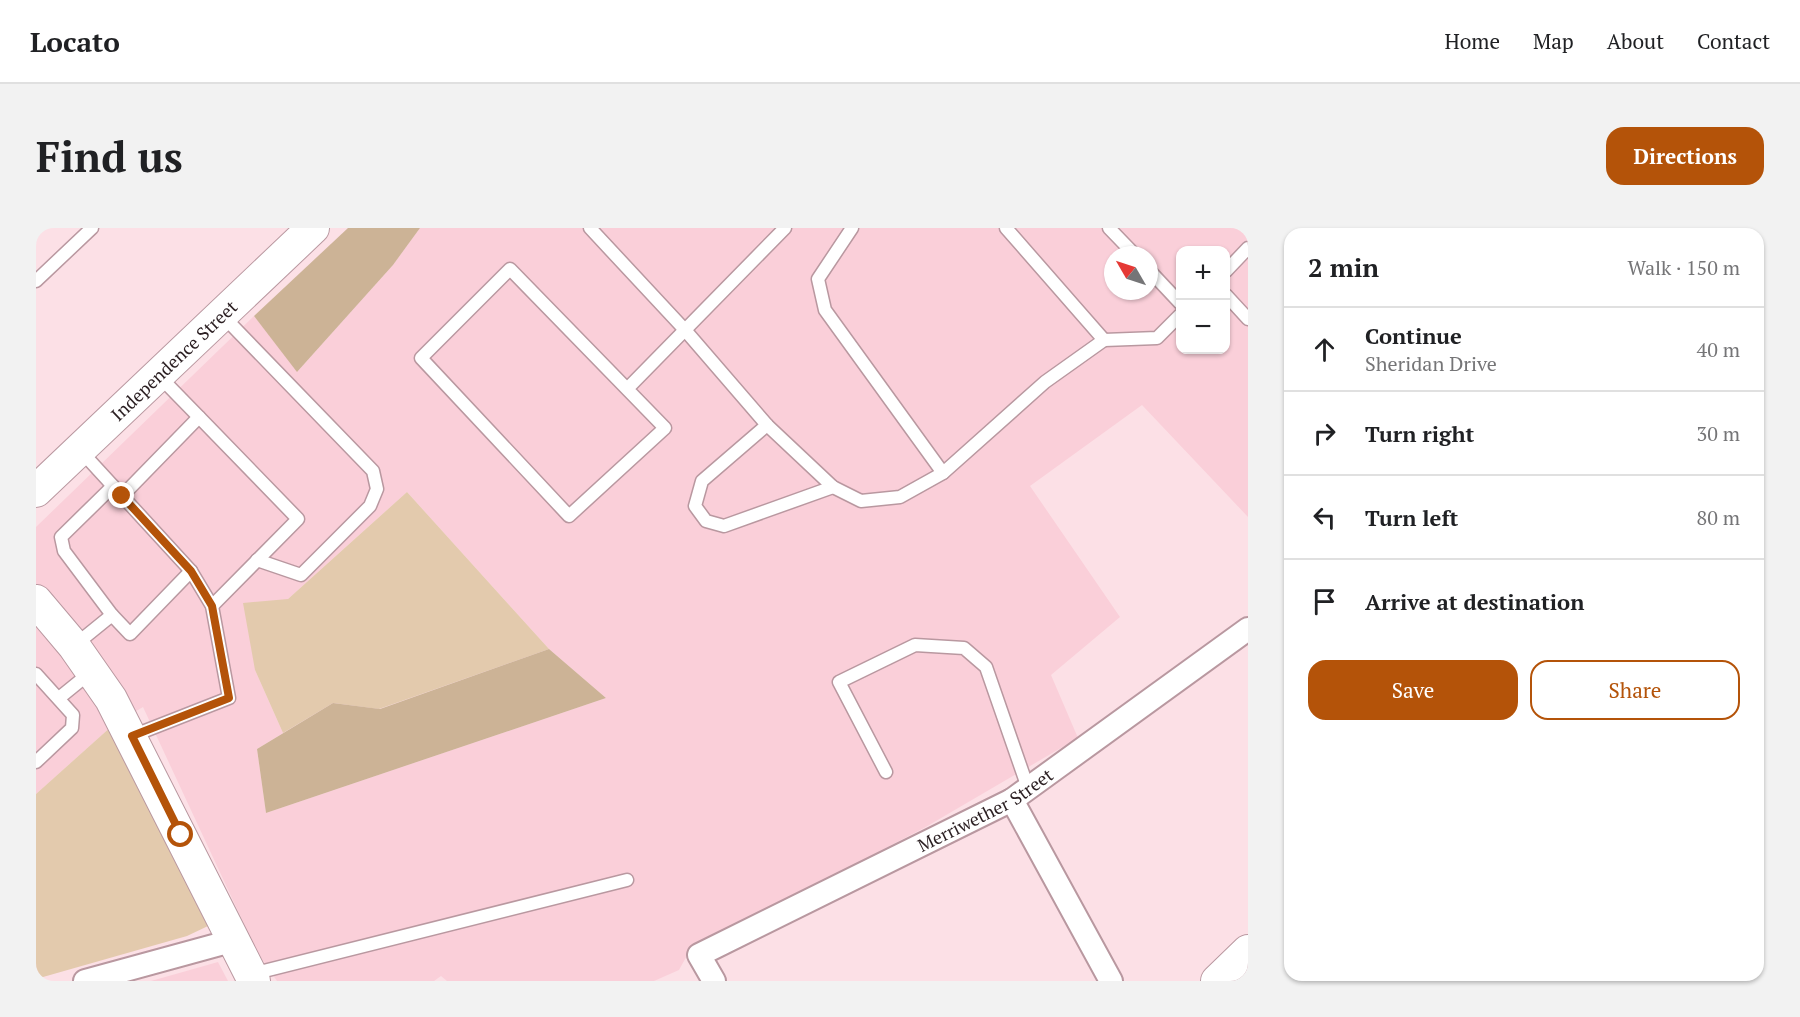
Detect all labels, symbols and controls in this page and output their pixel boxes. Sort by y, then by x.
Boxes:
text: Locato [30,23,120,60]
text: Home [1444,27,1500,55]
text: Map [1533,27,1574,55]
text: About [1607,27,1664,55]
text: Contact [1697,27,1770,55]
button: Directions [1606,127,1764,185]
text: Find us [36,128,183,184]
north arrow [1104,246,1158,300]
map controls [1176,246,1230,354]
button: + [1176,246,1230,300]
text: 2 min [1308,250,1379,284]
text: Walk · 150 m [1628,254,1740,281]
street label: Independence Street [106,294,242,426]
button: − [1176,300,1230,354]
text: Continue [1365,321,1462,350]
icon: ahead [1308,333,1341,366]
text: 40 m [1697,336,1740,363]
text: Sheridan Drive [1365,350,1497,377]
icon: right [1308,417,1341,450]
text: Turn right [1365,419,1474,448]
text: 30 m [1697,420,1740,447]
route end [108,482,134,508]
icon: left [1308,501,1341,534]
text: Turn left [1365,503,1458,532]
text: 80 m [1697,504,1740,531]
icon: arrive [1308,585,1341,618]
text: Arrive at destination [1365,587,1584,616]
button: Save [1308,660,1518,720]
button: Share [1530,660,1740,720]
street label: Merriwether Street [913,762,1058,857]
route start [167,821,193,847]

